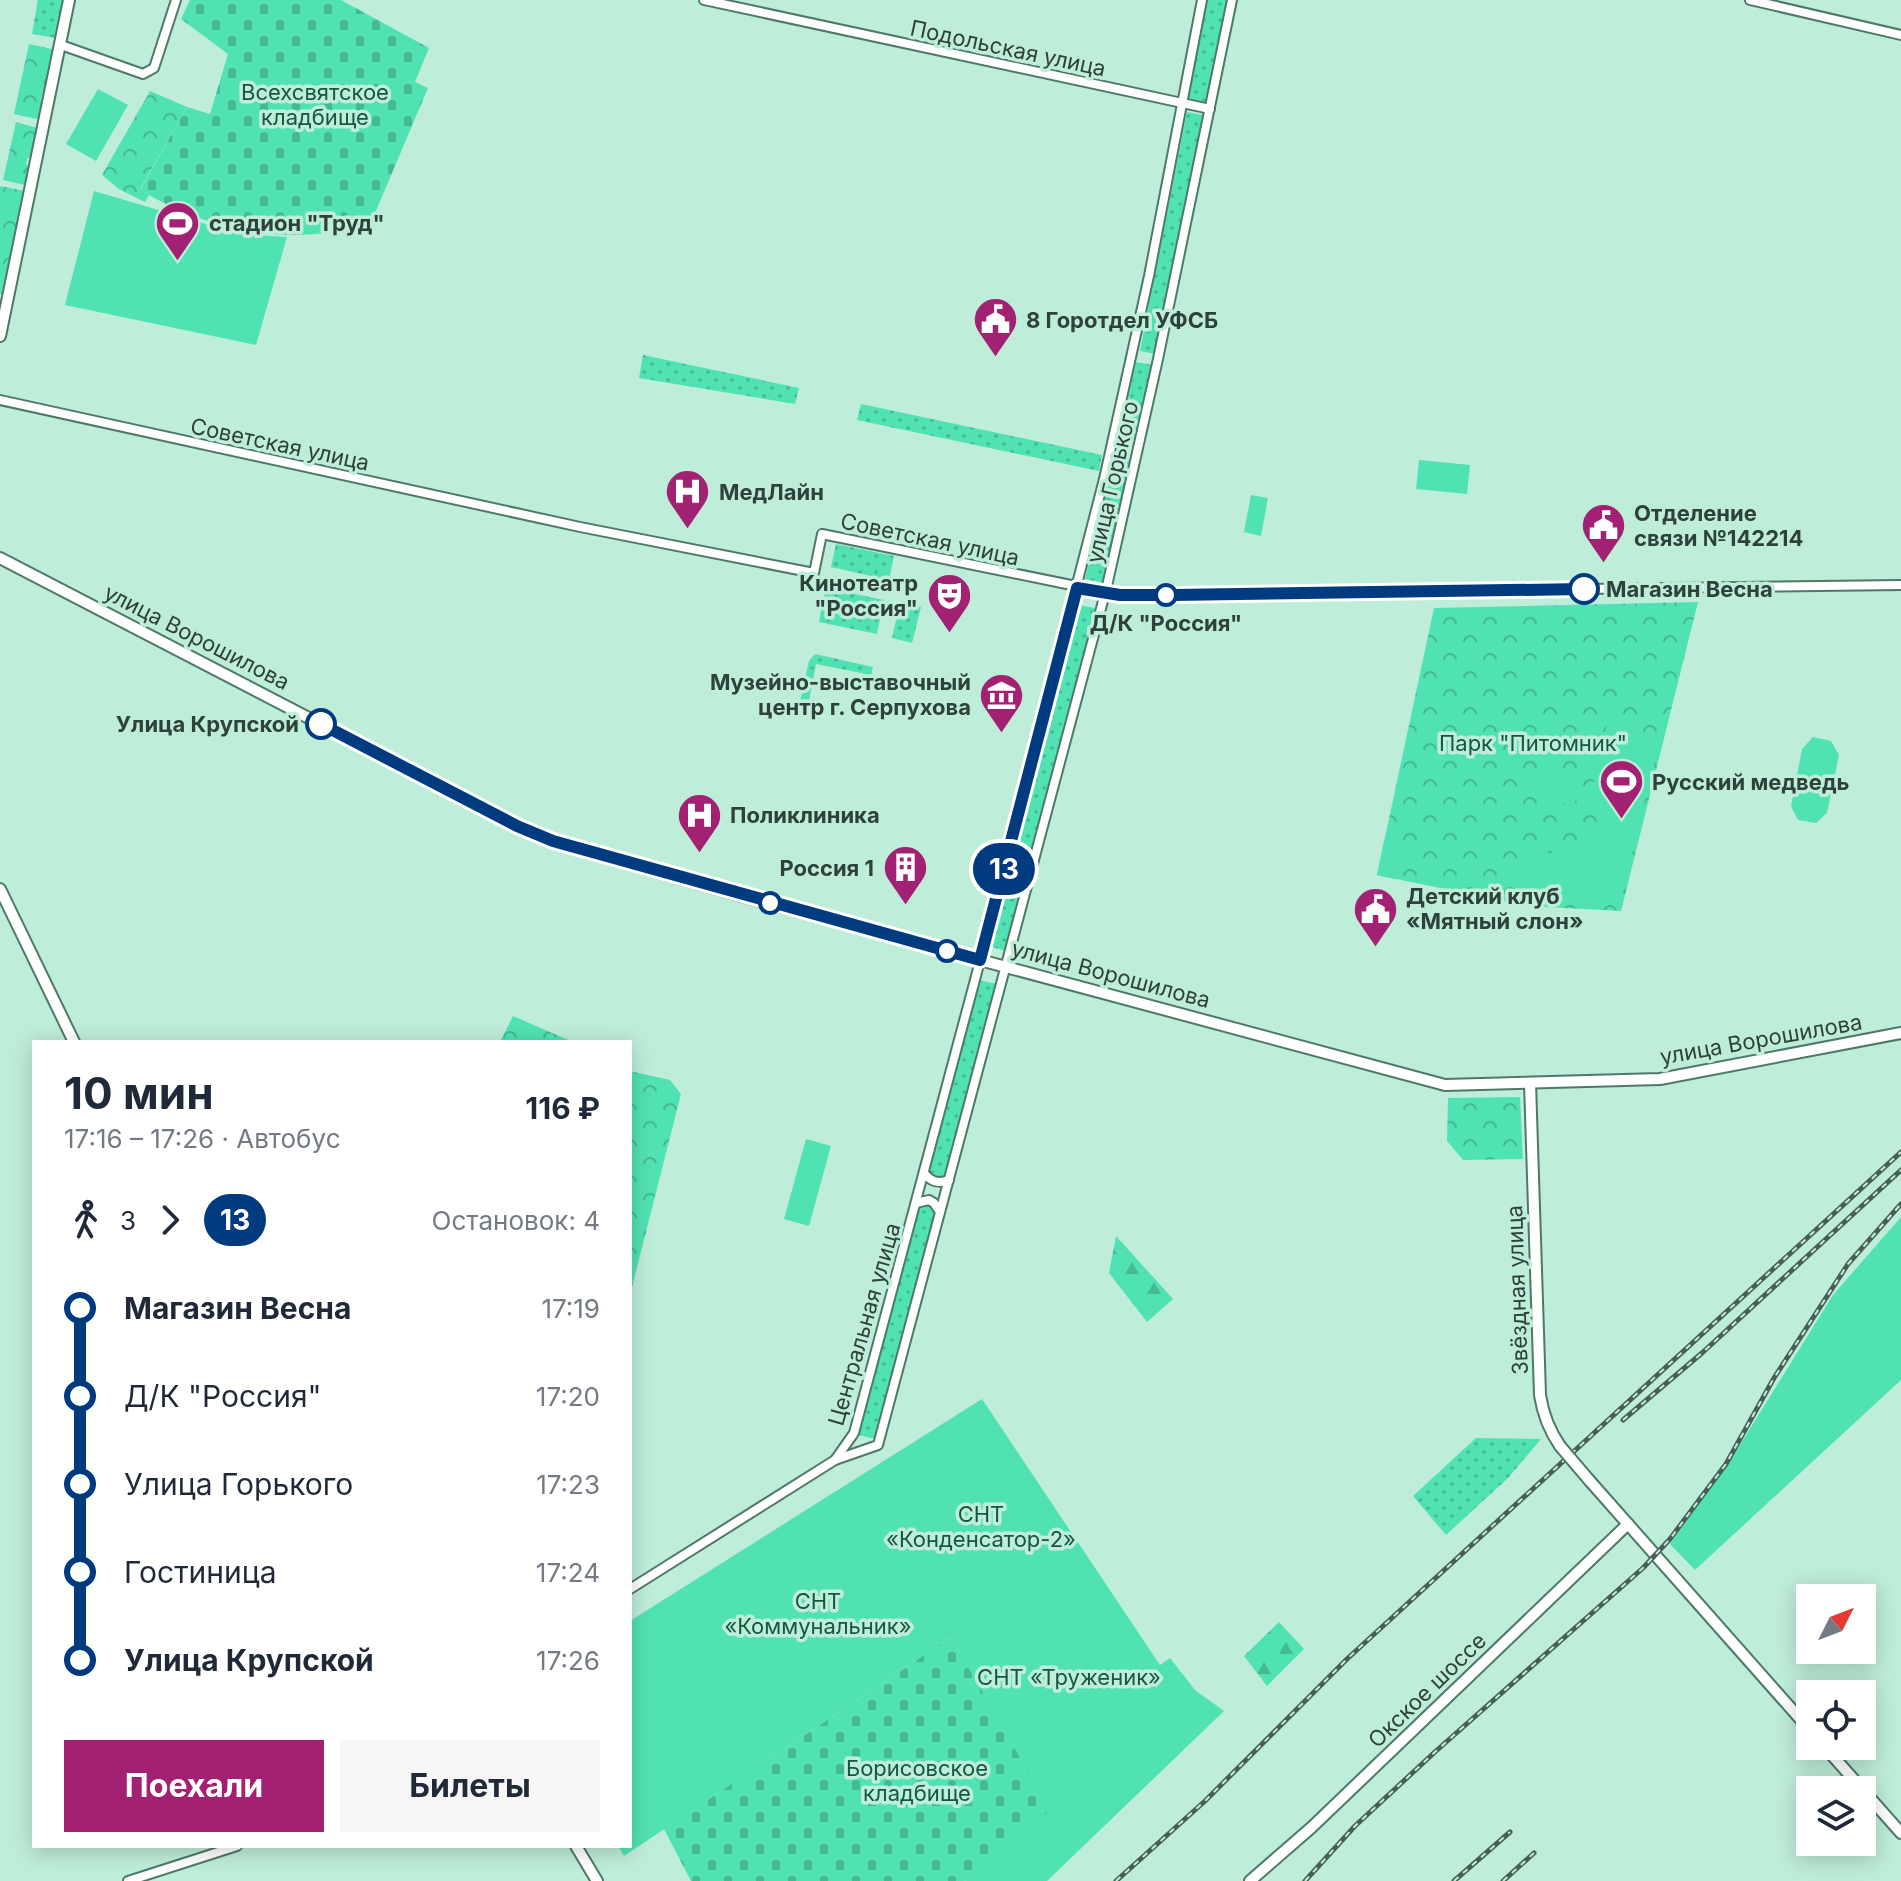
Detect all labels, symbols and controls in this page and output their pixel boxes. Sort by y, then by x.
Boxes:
street label: Подольская улица [908,15,1108,81]
park label: Всехсвятское кладбище [241,79,389,130]
sports icon: стадион "Труд" [154,199,202,262]
place label: стадион "Труд" [209,210,385,236]
public building icon: 8 Горотдел УФСБ [971,296,1019,359]
place label: 8 Горотдел УФСБ [1026,307,1218,333]
street label: улица Горького [1081,398,1143,566]
street label: Советская улица [188,412,372,476]
hospital icon: МедЛайн [664,468,712,531]
place label: МедЛайн [719,479,824,505]
place label: Отделение связи №142214 [1634,500,1803,551]
public building icon: Отделение связи №142214 [1579,502,1627,565]
street label: Советская улица [838,507,1022,571]
place label: Кинотеатр "Россия" [799,570,918,621]
theatre icon: Кинотеатр "Россия" [925,572,973,635]
marker: Магазин Весна [1569,574,1599,604]
place label: Магазин Весна [1606,576,1773,602]
street label: улица Ворошилова [100,579,294,695]
marker: Д/К "Россия" [1155,584,1177,606]
place label: Д/К "Россия" [1090,610,1242,636]
place label: Музейно-выставочный центр г. Серпухова [710,669,971,720]
museum icon: Музейно-выставочный центр г. Серпухова [978,671,1026,734]
marker: Улица Крупской [306,709,336,739]
place label: Улица Крупской [116,711,299,737]
park label: Парк "Питомник" [1439,730,1627,756]
sports icon: Русский медведь [1597,758,1645,821]
place label: Русский медведь [1652,769,1850,795]
hospital icon: Поликлиника [675,791,723,854]
place label: Поликлиника [730,802,880,828]
line badge: 13 [968,843,1040,895]
building icon: Россия 1 [881,844,929,907]
text: 13 [989,852,1019,886]
place label: Россия 1 [779,855,874,881]
place label: Детский клуб «Мятный слон» [1406,883,1583,934]
public building icon: Детский клуб «Мятный слон» [1351,885,1399,948]
unlabelled marker [759,892,781,914]
street label: улица Ворошилова [1009,935,1213,1013]
unlabelled marker [936,940,958,962]
street label: улица Ворошилова [1658,1008,1864,1070]
text: 10 мин [64,1066,214,1120]
text: 116 ₽ [525,1090,600,1126]
text: 17:16 – 17:26 · Автобус [64,1123,340,1154]
icon: walk [64,1198,108,1242]
icon: forward [148,1198,192,1242]
text: 13 [220,1203,250,1237]
text: 3 [120,1205,136,1236]
text: Остановок: 4 [432,1205,600,1236]
street label: Звёздная улица [1501,1205,1533,1375]
street label: Центральная улица [823,1220,905,1428]
text: Магазин Весна [124,1290,351,1326]
text: 17:19 [541,1293,600,1324]
text: Д/К "Россия" [124,1378,322,1414]
text: 17:20 [536,1381,600,1412]
text: Улица Горького [124,1466,353,1502]
text: 17:23 [536,1469,600,1500]
park label: СНТ «Конденсатор-2» [886,1501,1076,1552]
text: Гостиница [124,1554,277,1590]
text: 17:24 [536,1557,600,1588]
north arrow [1796,1584,1876,1664]
map controls [1796,1584,1876,1856]
park label: СНТ «Коммунальник» [724,1588,912,1639]
street label: Окское шоссе [1363,1627,1491,1753]
text: Улица Крупской [124,1642,374,1678]
text: 17:26 [536,1645,600,1676]
park label: СНТ «Труженик» [977,1664,1161,1690]
button: locate [1796,1680,1876,1760]
button: Поехали [64,1740,324,1832]
button: Билеты [340,1740,600,1832]
park label: Борисовское кладбище [846,1755,988,1806]
button: layers [1796,1776,1876,1856]

